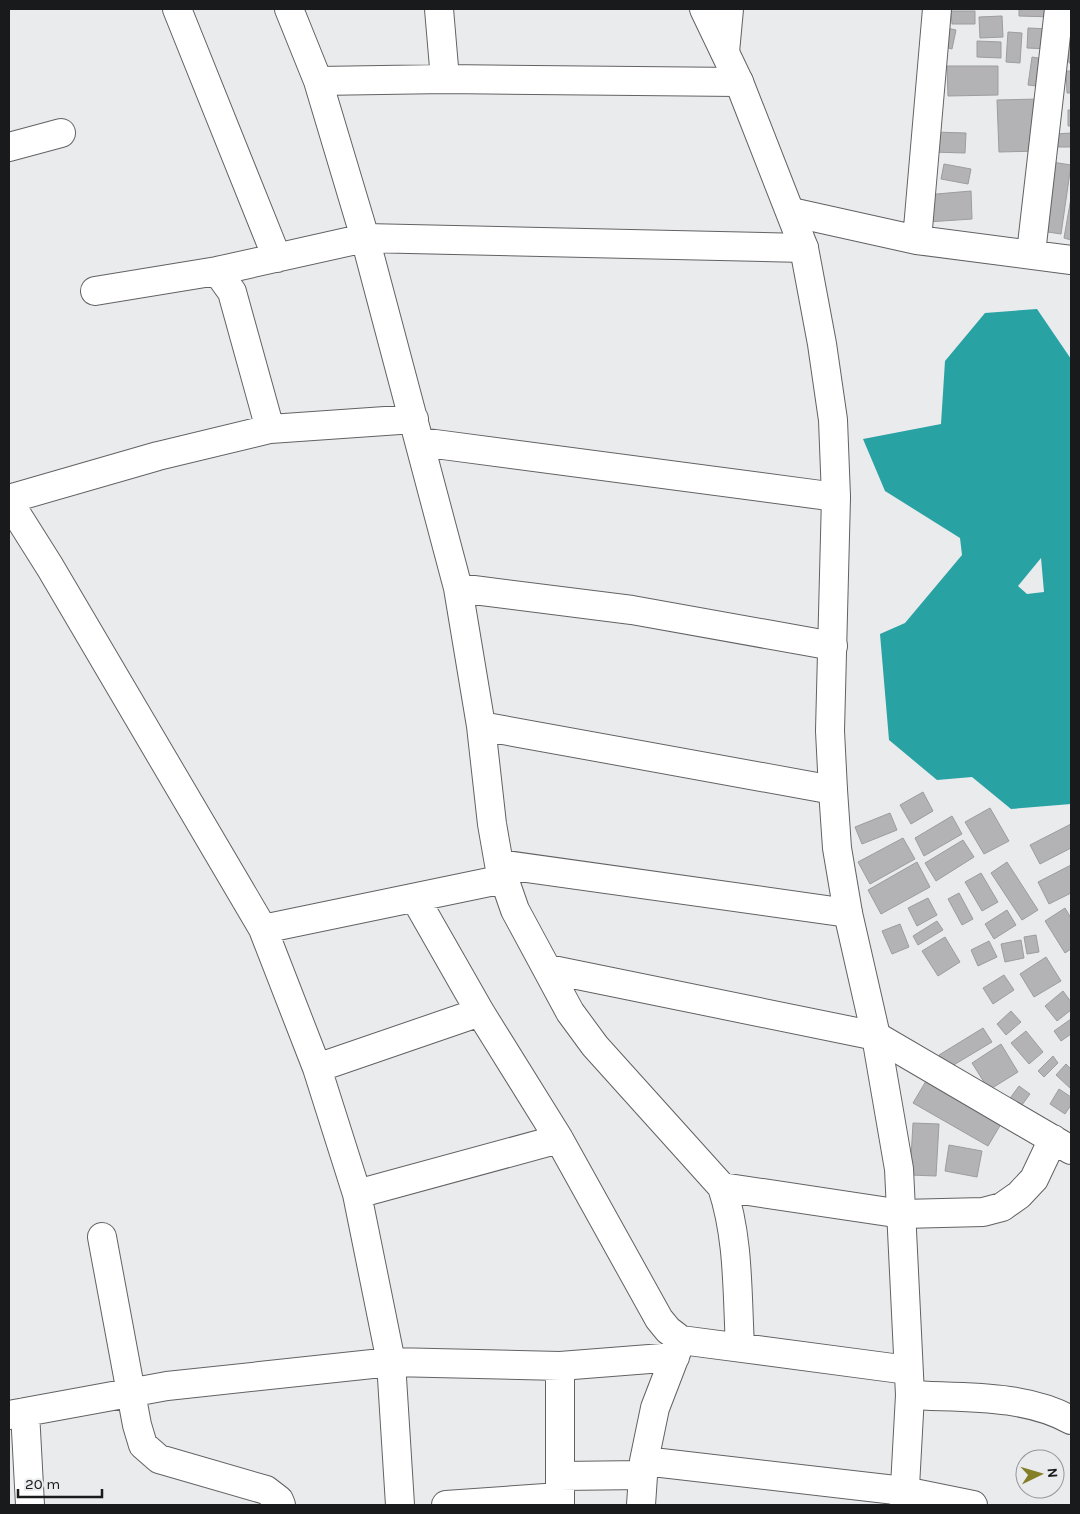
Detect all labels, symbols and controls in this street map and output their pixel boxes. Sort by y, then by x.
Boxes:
north arrow [1015,1449,1065,1499]
scale bar [18,1466,101,1498]
text: N [1044,1467,1061,1479]
text: 20 m [25,1475,60,1493]

